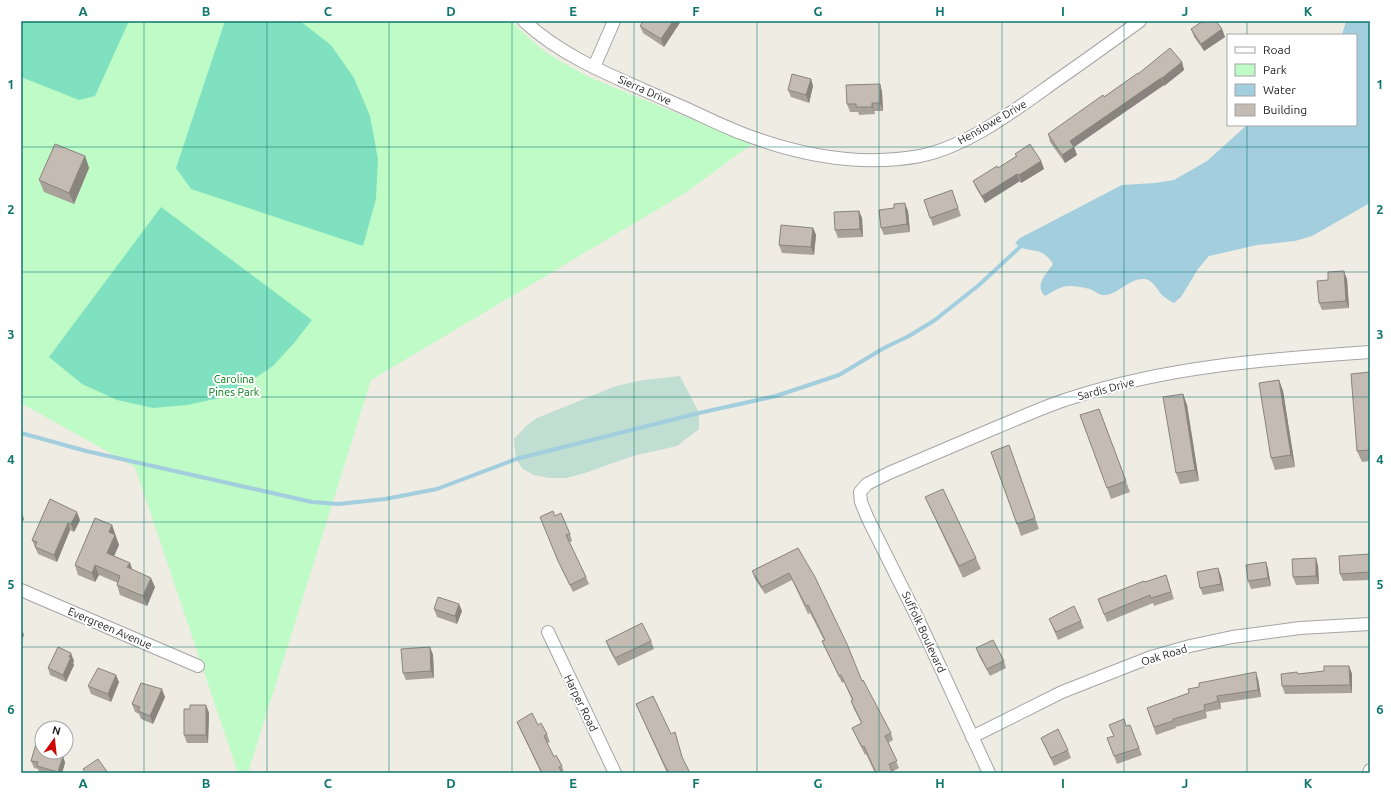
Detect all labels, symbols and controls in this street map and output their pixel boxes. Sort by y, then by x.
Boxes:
text: A [78,4,88,18]
text: B [202,4,211,18]
text: C [324,4,333,18]
text: D [446,4,456,18]
text: E [569,4,577,18]
text: F [692,4,700,18]
text: G [814,4,823,18]
text: H [935,4,945,18]
text: I [1061,4,1065,18]
text: J [1182,4,1188,18]
text: K [1304,4,1313,18]
legend [1227,34,1357,126]
text: Road [1263,43,1291,56]
text: Park [1263,63,1287,76]
street label: Sierra Drive [617,73,673,107]
text: 1 [7,77,15,91]
text: 1 [1376,77,1384,91]
text: Water [1263,83,1296,96]
street label: Henslowe Drive [956,97,1028,147]
text: Building [1263,103,1307,116]
text: 2 [7,202,15,216]
text: 2 [1376,202,1384,216]
text: 3 [7,327,15,341]
text: 3 [1376,327,1384,341]
park label: Carolina Pines Park [209,373,260,398]
street label: Sardis Drive [1076,376,1136,402]
text: 4 [7,452,15,466]
text: 4 [1376,452,1384,466]
text: 5 [7,577,15,591]
text: 5 [1376,577,1384,591]
street label: Suffolk Boulevard [900,590,948,674]
street label: Evergreen Avenue [66,605,154,651]
street label: Oak Road [1139,642,1189,668]
street label: Harper Road [562,672,600,734]
text: 6 [7,702,15,716]
text: 6 [1376,702,1384,716]
north arrow [34,720,74,760]
text: N [51,723,62,737]
text: A [78,776,88,790]
text: B [202,776,211,790]
text: C [324,776,333,790]
text: D [446,776,456,790]
text: E [569,776,577,790]
text: F [692,776,700,790]
text: G [814,776,823,790]
text: H [935,776,945,790]
text: I [1061,776,1065,790]
text: J [1182,776,1188,790]
text: K [1304,776,1313,790]

